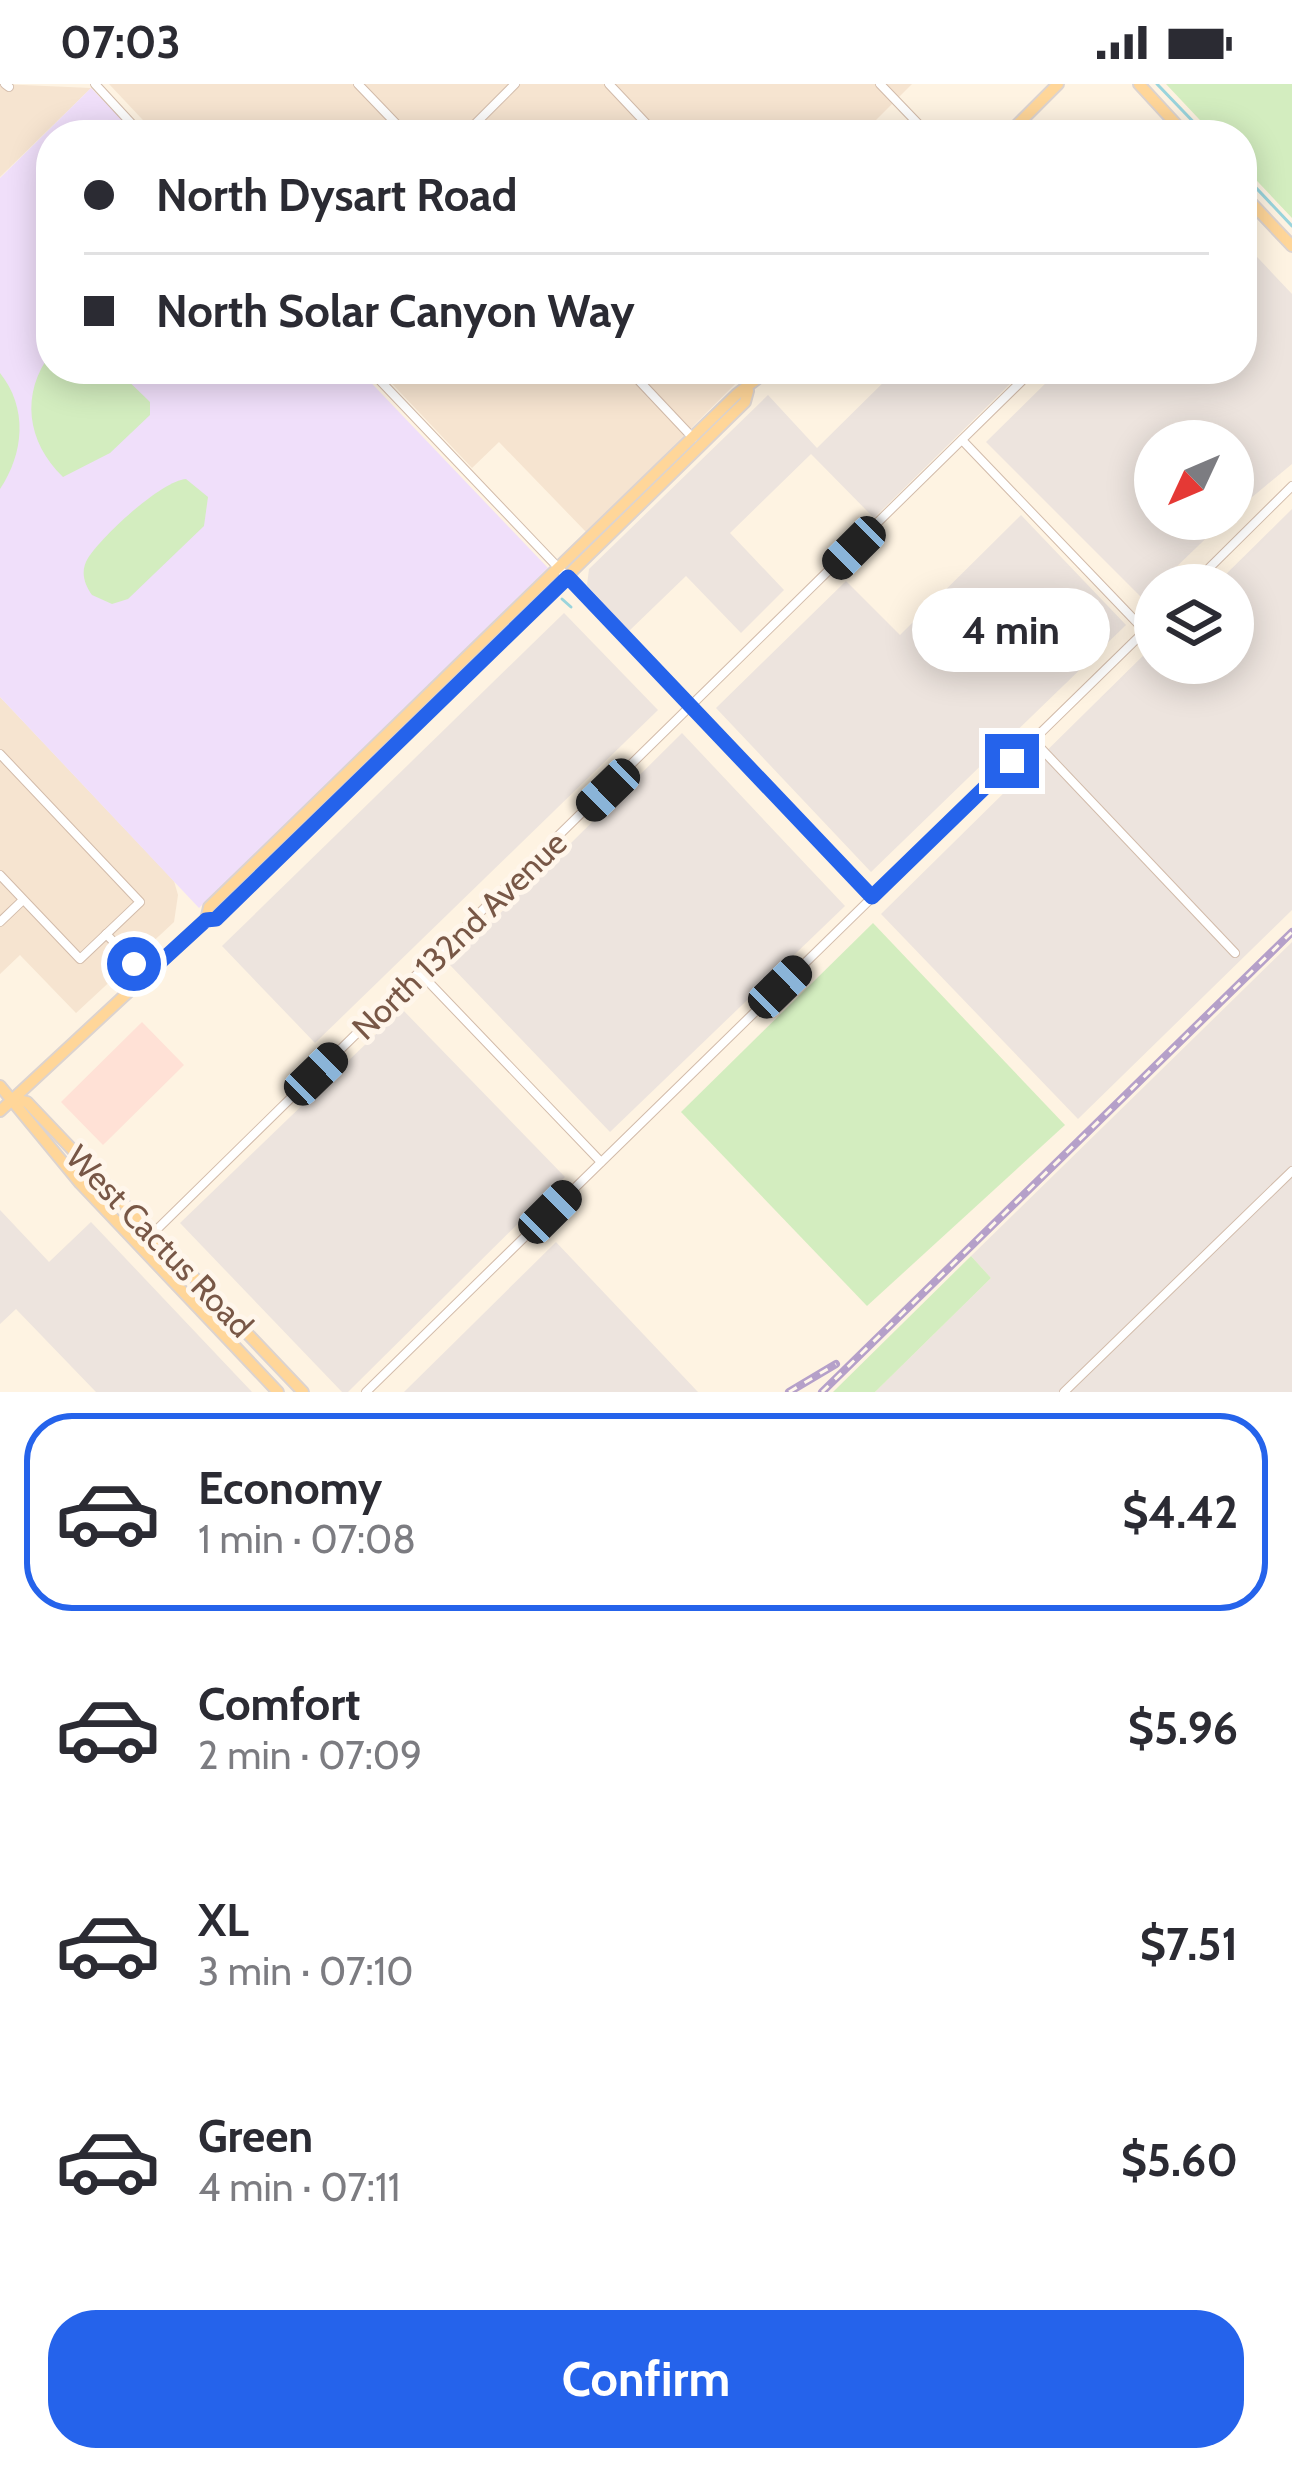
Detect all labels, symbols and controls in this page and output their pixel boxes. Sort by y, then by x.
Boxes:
text: 07:03 [60,15,181,69]
text: North Dysart Road [156,168,517,222]
text: North Solar Canyon Way [156,284,635,338]
north arrow [1134,420,1254,540]
map controls [1134,420,1254,684]
car [816,510,892,586]
button: layers [1134,564,1254,684]
callout: 4 min [913,587,1111,671]
text: 4 min [962,606,1060,654]
route end [985,734,1039,788]
car [570,752,646,828]
street label: North 132nd Avenue [343,822,575,1048]
route start [107,937,161,991]
car [742,949,818,1025]
car [278,1036,354,1112]
street label: West Cactus Road [58,1137,262,1345]
car [512,1174,588,1250]
icon: car [54,1458,162,1566]
text: Economy [198,1461,382,1515]
text: $4.42 [1122,1485,1238,1539]
text: 1 min · 07:08 [198,1515,416,1563]
icon: car [54,1674,162,1782]
text: Comfort [198,1677,361,1731]
text: $5.96 [1128,1701,1238,1755]
text: 2 min · 07:09 [198,1731,422,1779]
icon: car [54,1890,162,1998]
text: XL [198,1893,249,1947]
text: $7.51 [1140,1917,1238,1971]
text: 3 min · 07:10 [198,1947,413,1995]
icon: car [54,2106,162,2214]
text: Green [198,2109,313,2163]
text: $5.60 [1121,2133,1238,2187]
text: 4 min · 07:11 [198,2163,400,2211]
button: Confirm [48,2310,1244,2448]

